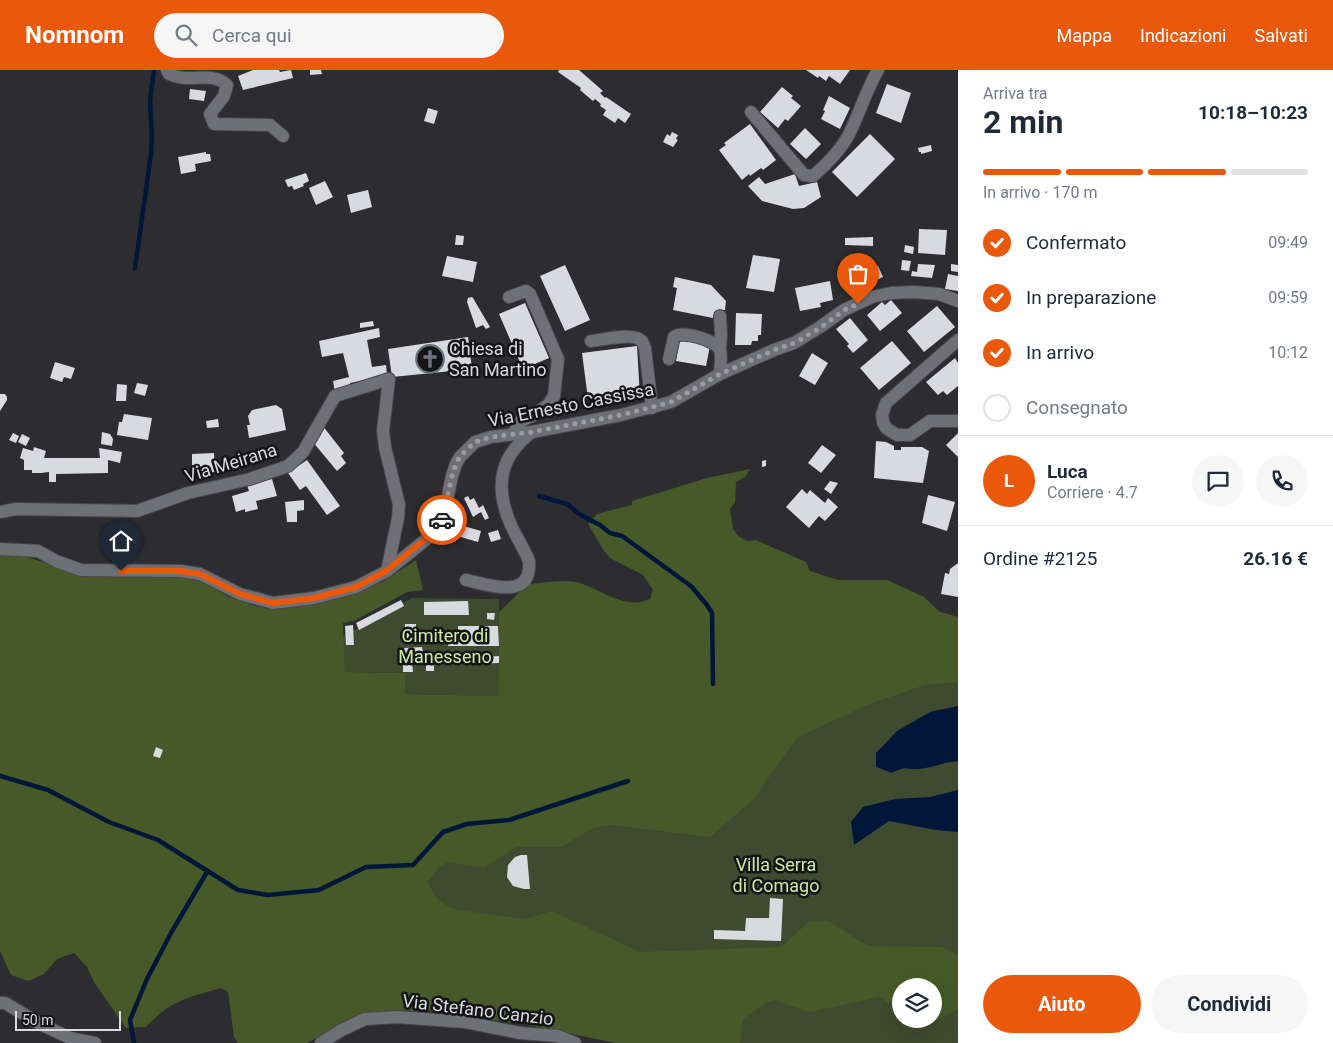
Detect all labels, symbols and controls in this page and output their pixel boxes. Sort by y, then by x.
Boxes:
search box [154,13,504,58]
text: Nomnom [25,21,124,49]
icon: search [172,21,200,49]
text: Cerca qui [212,24,292,47]
text: Mappa [1057,25,1112,46]
text: Indicazioni [1140,25,1227,46]
text: Salvati [1255,25,1308,46]
text: Arriva tra [983,84,1048,103]
text: 10:18–10:23 [1198,101,1308,124]
text: 2 min [983,103,1063,141]
text: In arrivo · 170 m [983,183,1097,202]
icon: check [983,229,1011,257]
text: Confermato [1026,231,1126,254]
text: 09:49 [1268,233,1308,252]
pin [837,253,879,304]
icon: bag [844,260,872,288]
icon: check [983,284,1011,312]
text: In preparazione [1026,286,1156,309]
text: 09:59 [1268,288,1308,307]
place label: Chiesa di San Martino [449,338,546,380]
icon: check [983,339,1011,367]
text: In arrivo [1026,341,1094,364]
text: 10:12 [1268,343,1308,362]
church icon: Chiesa di San Martino [415,344,445,374]
street label: Via Ernesto Cassissa [486,378,656,431]
text: Consegnato [1026,396,1128,419]
street label: Via Meirana [182,439,279,486]
button: chat [1192,455,1244,507]
button: phone [1256,455,1308,507]
text: Luca [1047,460,1088,483]
text: L [1004,469,1014,492]
text: Corriere · 4.7 [1047,483,1138,502]
courier [417,495,467,545]
icon: car [428,506,456,534]
pin [100,520,142,571]
icon: home [107,527,135,555]
text: Ordine #2125 [983,547,1097,570]
text: 26.16 € [1243,547,1308,570]
park label: Cimitero di Manesseno [398,625,492,667]
park label: Villa Serra di Comago [733,854,819,896]
button: Aiuto [983,975,1141,1033]
button: Condividi [1151,975,1308,1033]
map controls [892,978,942,1028]
button: layers [892,978,942,1028]
street label: Via Stefano Canzio [401,990,555,1029]
scale bar [15,1008,121,1031]
text: 50 m [22,1012,54,1028]

